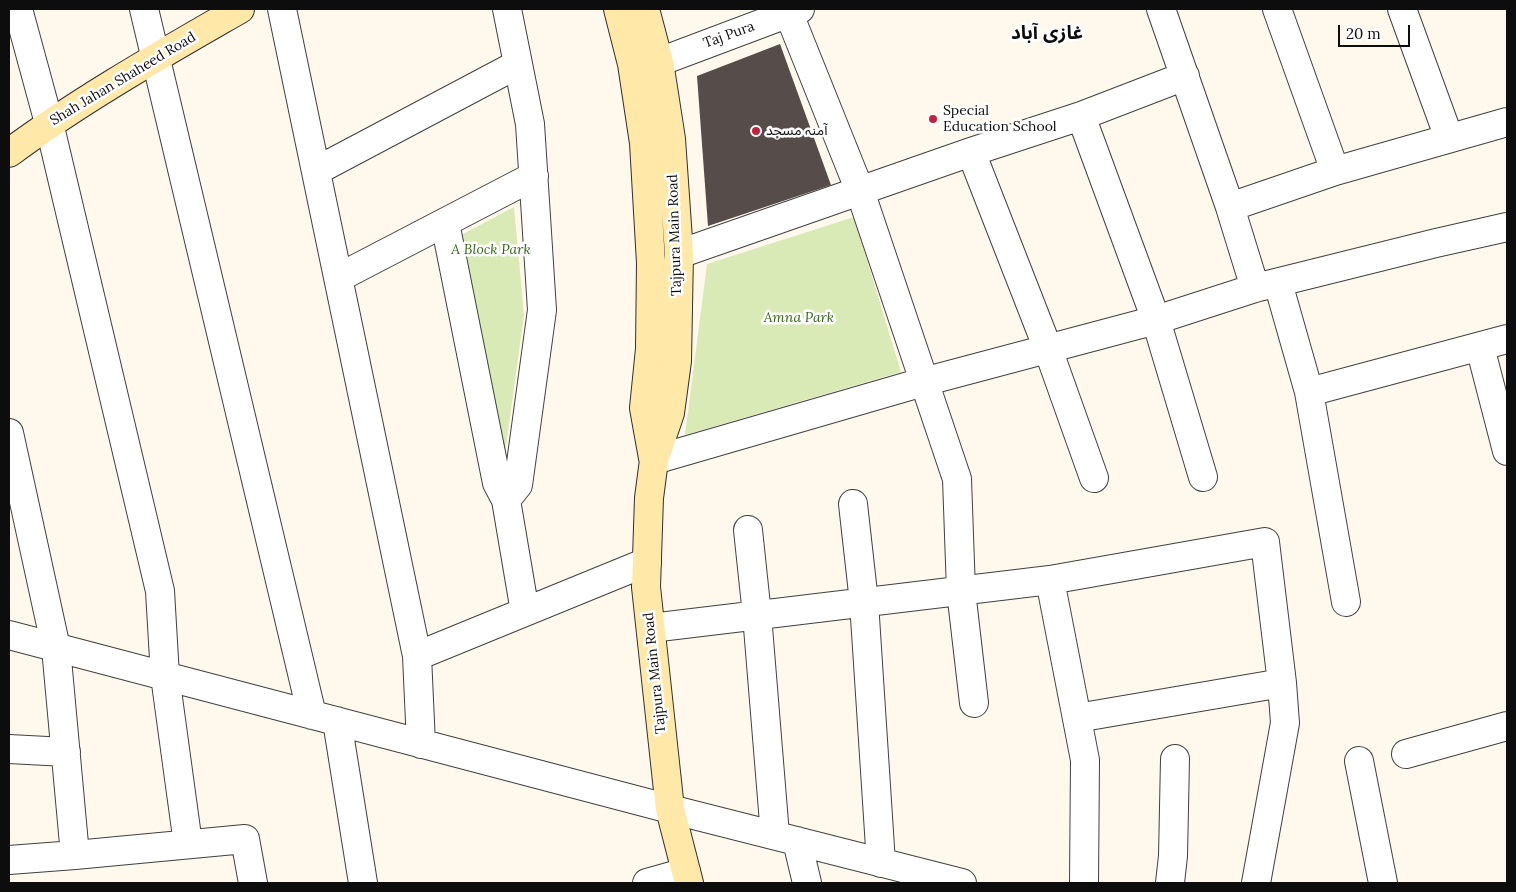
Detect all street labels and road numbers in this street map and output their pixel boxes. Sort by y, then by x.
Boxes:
street label: Taj Pura [701,18,757,52]
street label: Shah Jahan Shaheed Road [47,29,199,129]
street label: Tajpura Main Road [664,174,686,296]
street label: Tajpura Main Road [640,612,670,734]

